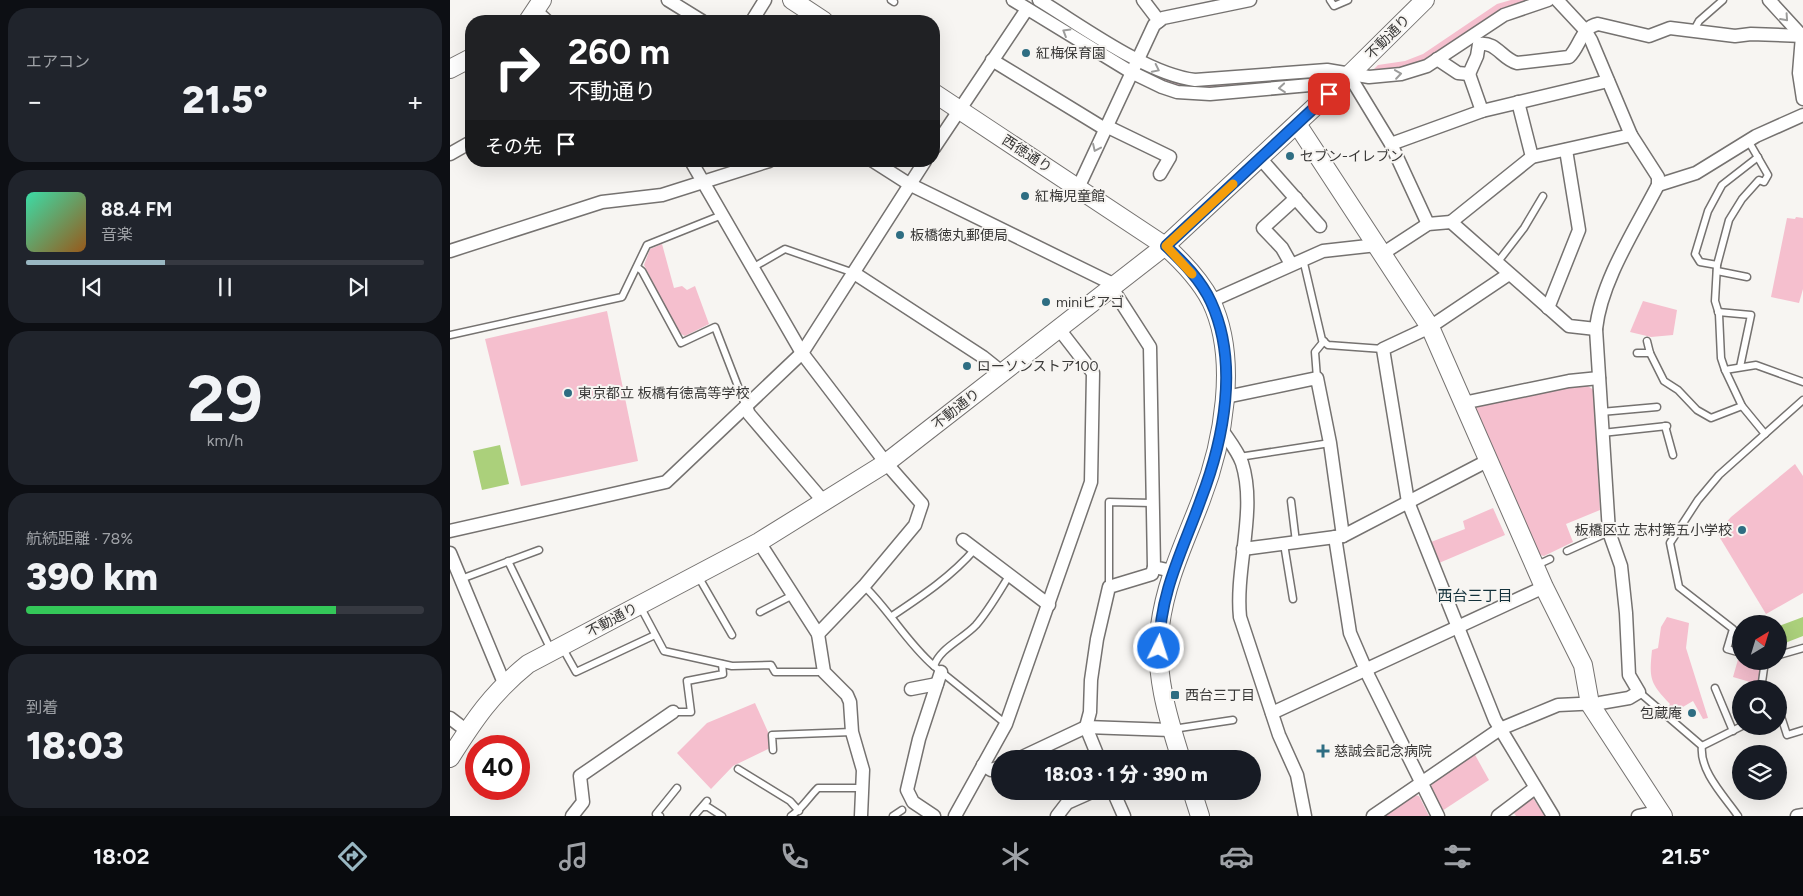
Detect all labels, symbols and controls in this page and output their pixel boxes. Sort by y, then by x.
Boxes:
street label: 不動通り [1362,11,1414,63]
one-way arrow [1780,12,1789,21]
one-way arrow [1062,29,1071,38]
text: 260 m [568,31,670,73]
icon: right [485,35,550,100]
place label: 紅梅保育園 [1036,45,1106,62]
marker: 紅梅保育園 [1020,47,1032,59]
text: エアコン [26,52,90,71]
one-way arrow [1151,63,1160,74]
one-way arrow [1394,69,1402,80]
pin [1308,73,1350,115]
text: 21.5° [182,77,268,123]
text: 不動通り [568,78,656,105]
icon: arrive [1315,80,1343,108]
one-way arrow [1278,82,1286,93]
text: − [26,84,43,118]
text: + [407,84,424,118]
icon: arrive [552,130,580,158]
street label: 西徳通り [999,132,1055,176]
text: その先 [485,135,542,158]
one-way arrow [1092,143,1102,152]
place label: セブン-イレブン [1300,148,1404,165]
marker: セブン-イレブン [1284,150,1296,162]
place label: 紅梅児童館 [1035,188,1105,205]
marker: 紅梅児童館 [1019,190,1031,202]
text: 88.4 FM [101,198,172,221]
text: 音楽 [101,225,133,244]
place label: 板橋徳丸郵便局 [910,227,1008,244]
marker: 板橋徳丸郵便局 [894,229,906,241]
icon: previous [78,273,106,301]
icon: pause [211,273,239,301]
icon: next [344,273,372,301]
place label: miniピアゴ [1056,294,1124,311]
marker: miniピアゴ [1040,296,1052,308]
place label: ローソンストア100 [977,358,1098,375]
text: 29 [187,359,263,437]
marker: ローソンストア100 [961,360,973,372]
place label: 東京都立 板橋有徳高等学校 [578,385,749,402]
street label: 不動通り [929,385,983,433]
marker: 東京都立 板橋有徳高等学校 [562,387,574,399]
text: km/h [207,431,243,450]
place label: 板橋区立 志村第五小学校 [1575,522,1732,539]
marker: 板橋区立 志村第五小学校 [1736,524,1748,536]
text: 航続距離 · 78% [26,529,133,548]
text: 390 km [26,554,158,600]
district label: 西台三丁目 [1437,587,1513,605]
street label: 不動通り [583,599,641,641]
north arrow [1732,615,1788,670]
map controls [1732,615,1787,800]
position arrow [1132,621,1184,673]
button: search [1732,680,1787,735]
place label: 西台三丁目 [1185,687,1255,704]
marker: 西台三丁目 [1169,689,1181,701]
text: 到着 [26,698,58,717]
place label: 包蔵庵 [1640,705,1682,722]
marker: 包蔵庵 [1686,707,1698,719]
text: 18:03 [26,723,124,769]
speed limit sign: 40 [465,735,530,800]
place label: 慈誠会記念病院 [1334,743,1432,760]
marker: 慈誠会記念病院 [1316,744,1330,758]
button: layers [1732,745,1787,800]
text: 18:03 · 1 分 · 390 m [1044,763,1208,786]
icon: directions [335,839,370,874]
icon: music [556,839,591,874]
icon: phone [777,839,812,874]
icon: climate [998,839,1033,874]
icon: car [1219,839,1254,874]
icon: filters [1440,839,1475,874]
text: 18:02 [93,843,149,870]
text: 21.5° [1661,843,1710,870]

